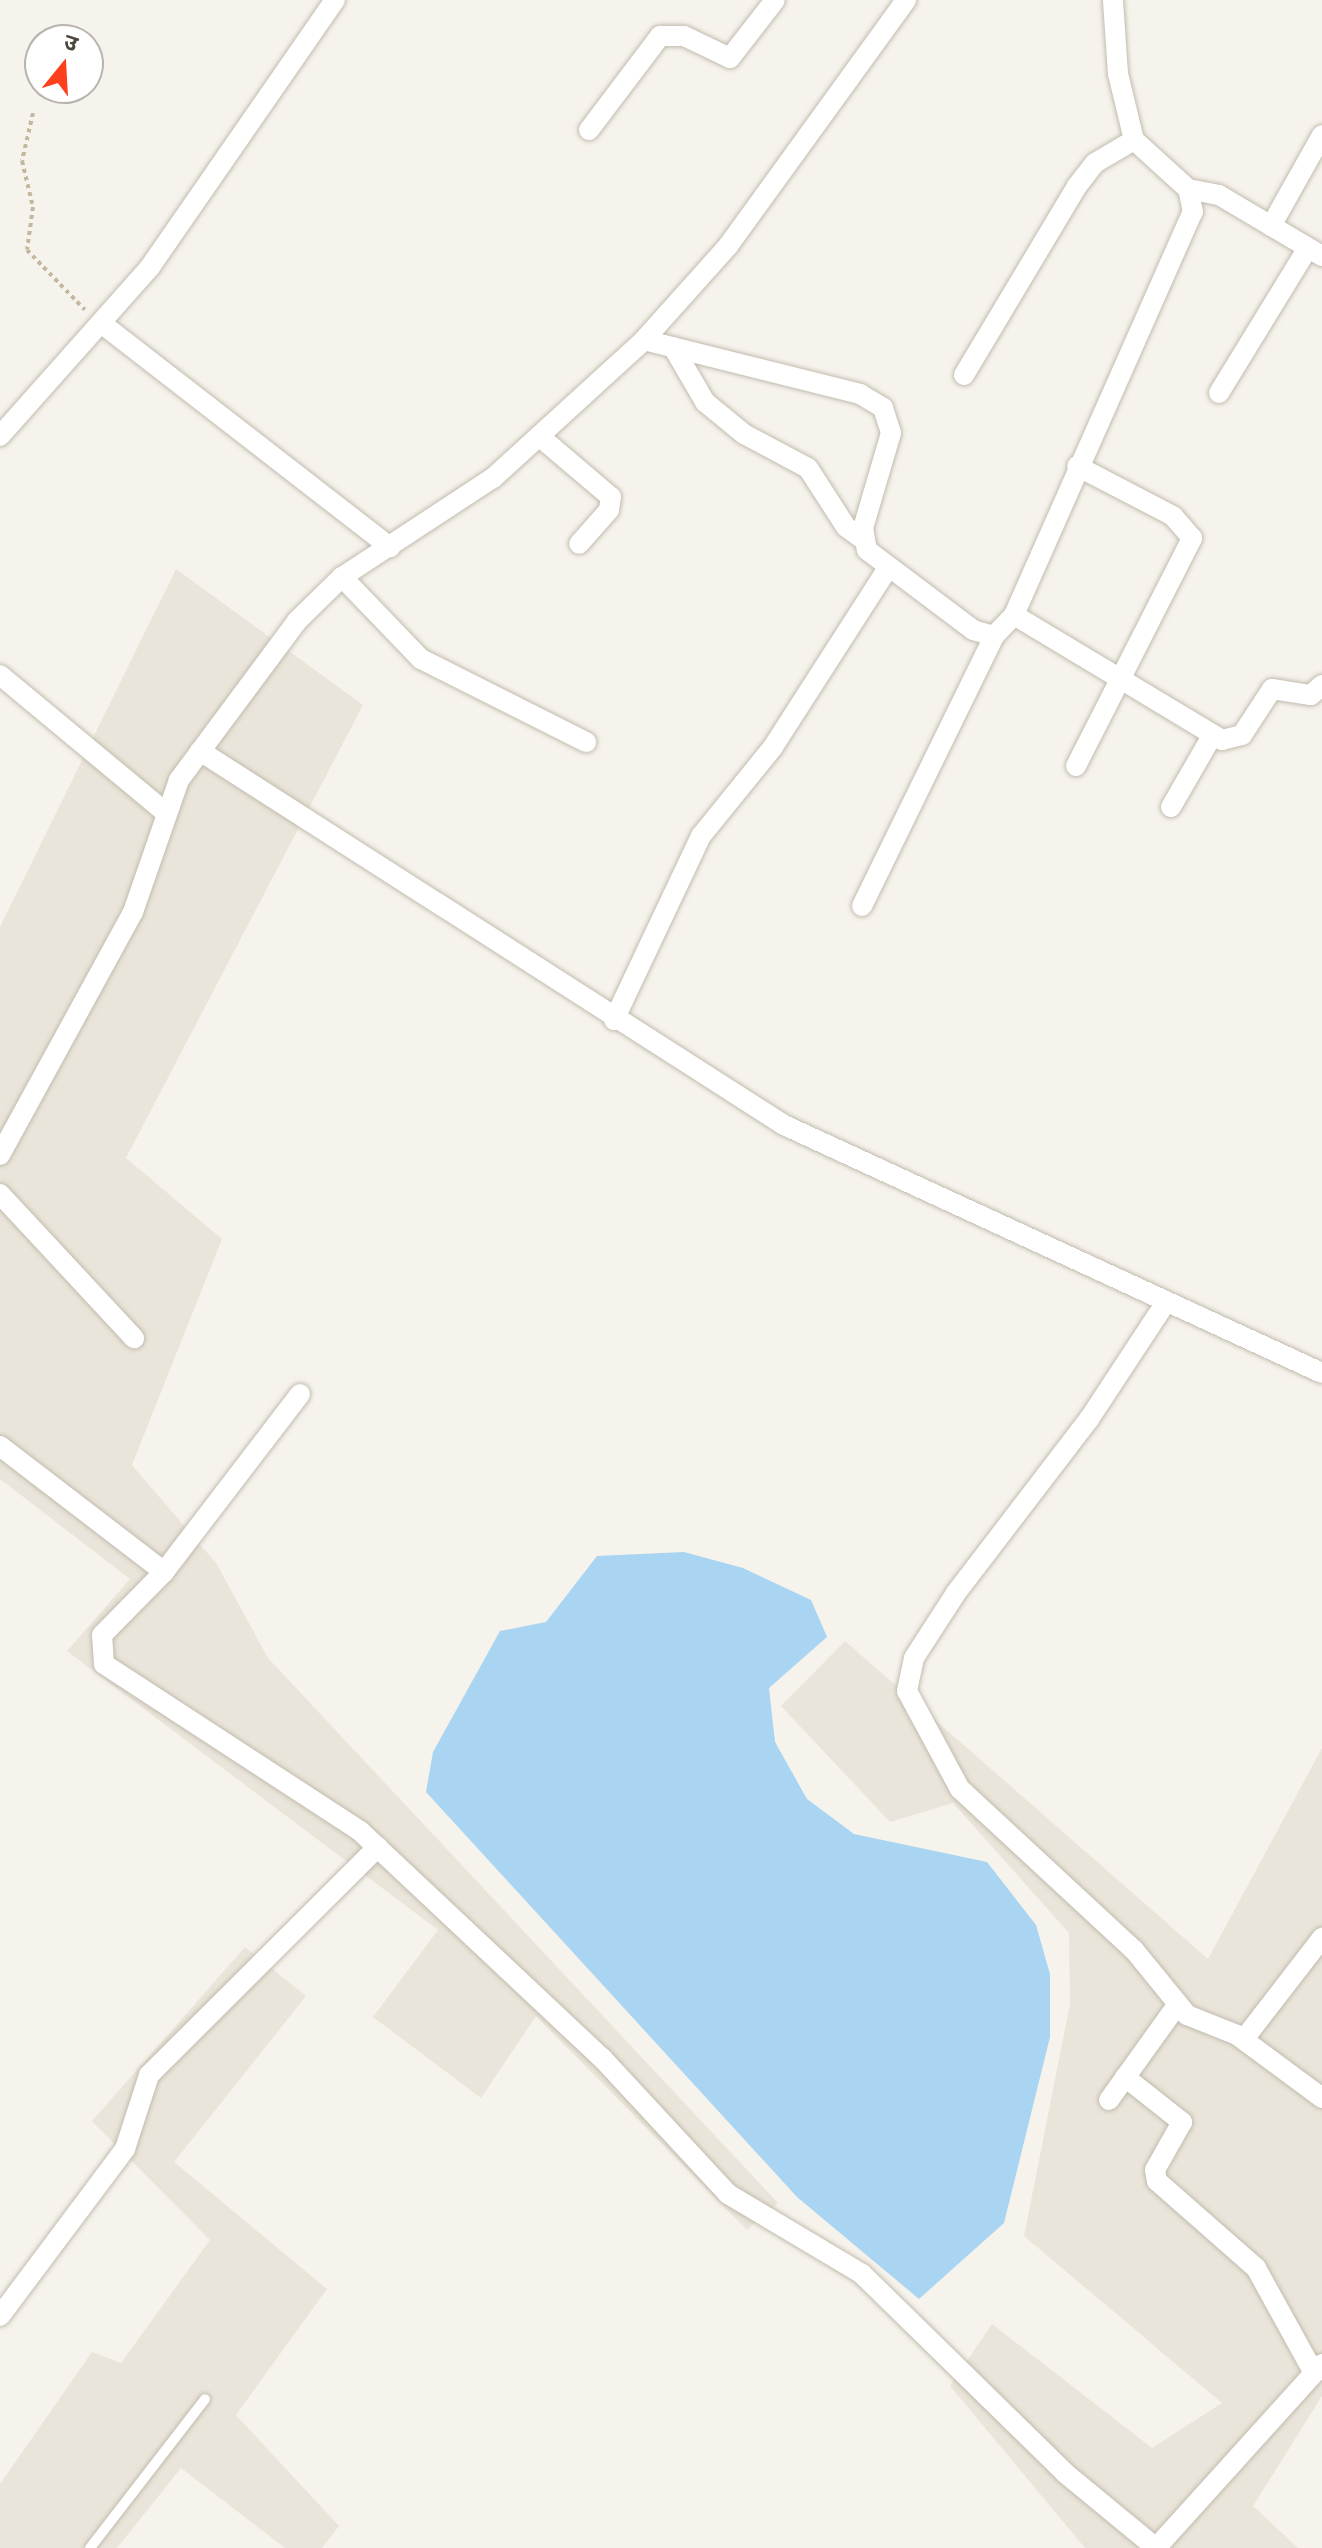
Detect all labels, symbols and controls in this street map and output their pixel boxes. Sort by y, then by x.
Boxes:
north arrow [24,24,104,104]
text: उ [61,31,80,56]

